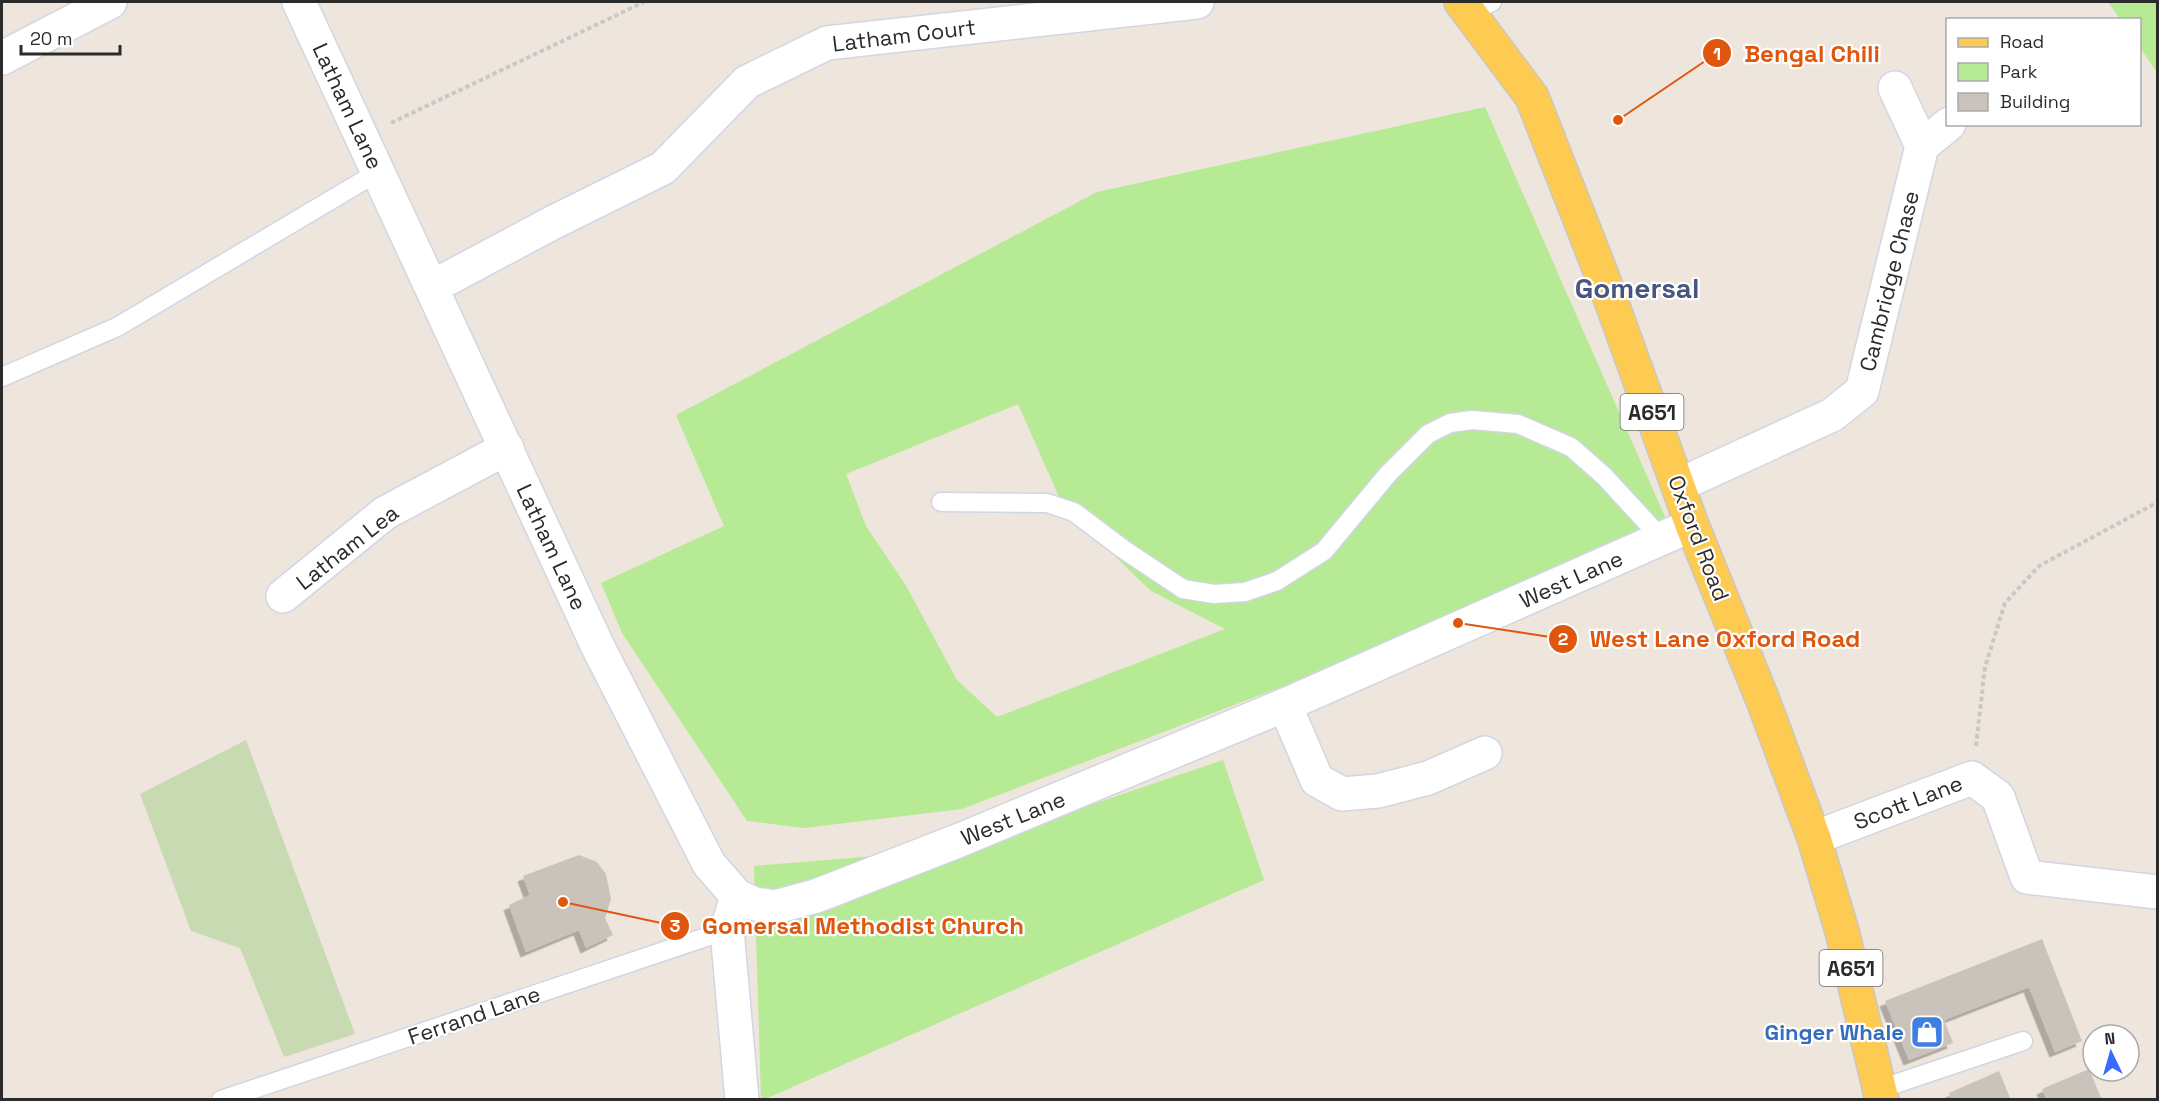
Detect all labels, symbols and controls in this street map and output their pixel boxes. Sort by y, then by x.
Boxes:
street label: Latham Court [831,12,977,58]
scale bar [21,18,120,56]
legend [1946,18,2141,126]
text: 20 m [30,27,73,50]
text: Road [2000,30,2044,53]
callout: Bengal Chili [1702,32,1892,74]
street label: Latham Lane [307,38,389,174]
text: Bengal Chili [1744,38,1880,69]
text: 1 [1713,42,1721,65]
text: Park [2000,60,2038,83]
text: Building [2000,90,2070,113]
street label: Cambridge Chase [1853,188,1925,374]
district label: Gomersal [1575,270,1699,306]
road number: A651 [1620,394,1684,430]
street label: Oxford Road [1662,471,1736,605]
street label: Latham Lane [511,479,593,615]
street label: Latham Lea [290,498,404,596]
street label: West Lane [1515,544,1627,614]
callout: West Lane Oxford Road [1548,618,1873,660]
text: West Lane Oxford Road [1590,623,1860,654]
text: 2 [1558,627,1569,650]
street label: Scott Lane [1850,768,1966,836]
street label: West Lane [957,784,1069,852]
callout: Gomersal Methodist Church [660,905,1036,947]
text: Gomersal Methodist Church [702,910,1024,941]
text: 3 [670,914,681,937]
road number: A651 [1820,950,1882,986]
street label: Ferrand Lane [404,979,544,1051]
shop icon: Ginger Whale [1909,1014,1945,1050]
place label: Ginger Whale [1765,1018,1904,1046]
north arrow [2081,1023,2141,1083]
text: N [2103,1028,2116,1049]

